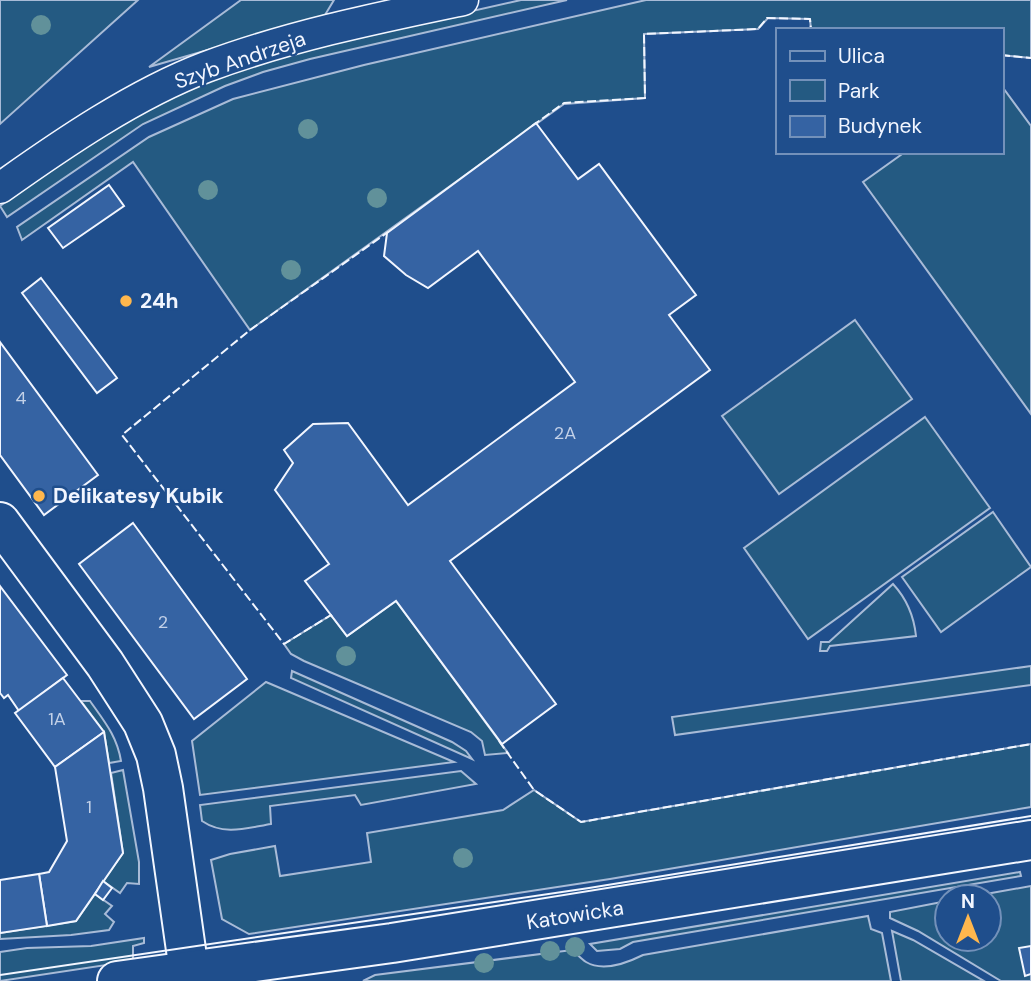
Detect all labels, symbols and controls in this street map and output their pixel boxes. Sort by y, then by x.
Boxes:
street label: Szyb Andrzeja [171,24,309,96]
legend [776,28,1003,154]
text: Ulica [838,42,885,70]
text: Park [838,77,880,105]
text: Budynek [838,112,923,140]
place label: 24h [140,287,179,315]
marker: 24h [118,293,134,309]
house number: 4 [16,386,27,410]
house number: 2A [554,421,576,445]
place label: Delikatesy Kubik [53,482,224,510]
marker: Delikatesy Kubik [31,488,47,504]
house number: 2 [158,610,168,634]
house number: 1A [48,707,66,731]
house number: 1 [86,795,92,819]
north arrow [933,883,1003,953]
text: N [961,889,975,914]
street label: Katowicka [524,894,626,936]

